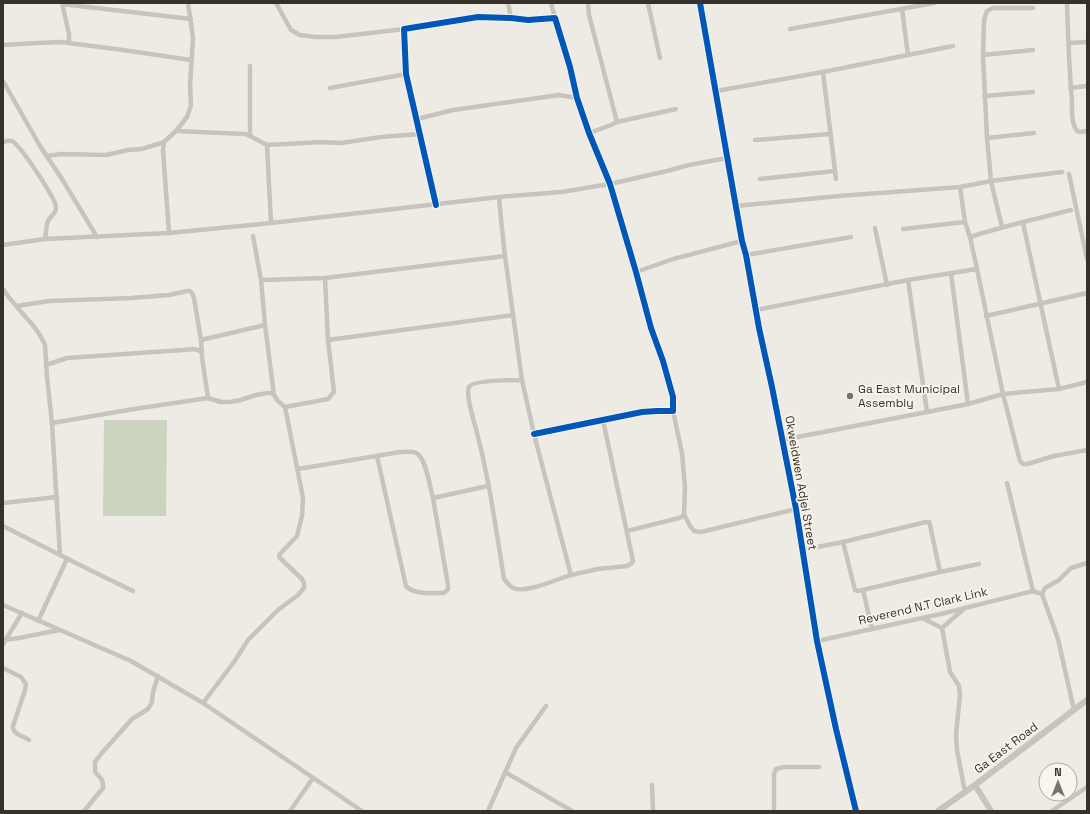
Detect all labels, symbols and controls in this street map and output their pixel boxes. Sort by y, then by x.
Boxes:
place label: Ga East Municipal Assembly [858,381,960,411]
marker: Ga East Municipal Assembly [845,391,855,401]
street label: Okweidwen Adjei Street [781,414,821,552]
street label: Reverend N.T Clark Link [857,583,990,629]
street label: Ga East Road [971,719,1041,777]
north arrow [1038,762,1078,802]
text: N [1054,765,1062,779]

